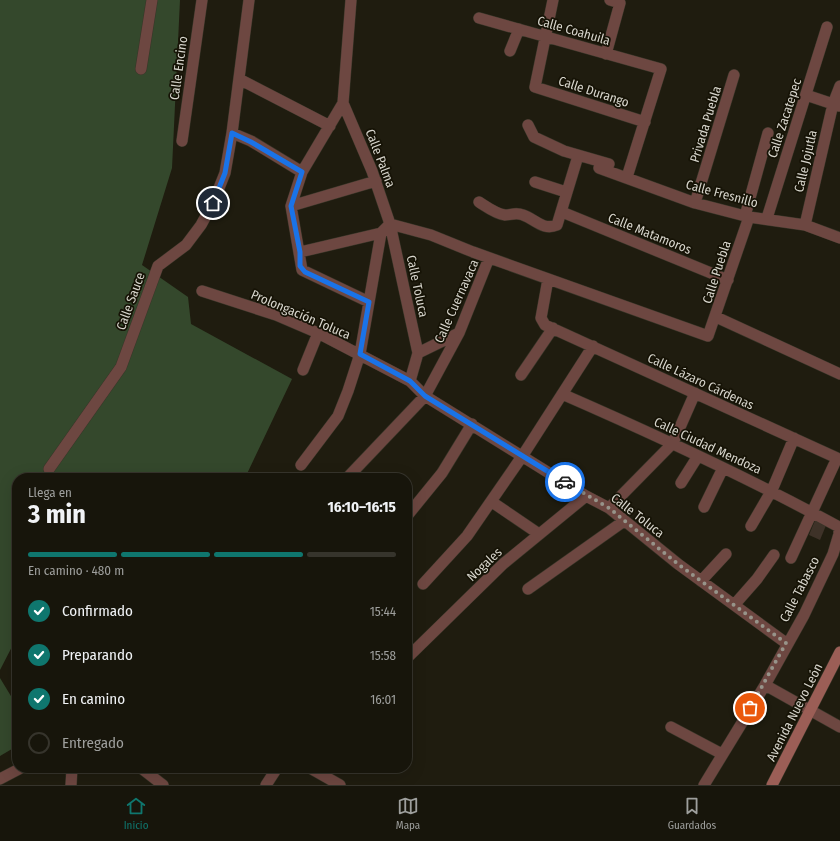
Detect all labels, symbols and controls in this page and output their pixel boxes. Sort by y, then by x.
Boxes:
street label: Calle Coahuila [536,13,612,48]
street label: Calle Encino [167,35,190,101]
street label: Calle Durango [557,73,631,110]
street label: Calle Zacatepec [765,76,804,160]
street label: Privada Puebla [687,84,724,164]
street label: Calle Palma [363,127,398,189]
street label: Calle Jojutla [791,129,820,194]
street label: Calle Fresnillo [684,177,760,210]
pin [196,186,230,220]
icon: home [202,192,224,214]
street label: Calle Matamoros [606,210,694,257]
street label: Calle Puebla [699,239,734,306]
street label: Calle Toluca [404,254,431,319]
street label: Calle Cuernavaca [431,257,482,345]
street label: Calle Sauce [113,270,148,332]
street label: Prolongación Toluca [249,287,353,342]
street label: Calle Lázaro Cárdenas [645,350,757,413]
street label: Calle Ciudad Mendoza [652,414,764,477]
courier [545,462,585,502]
icon: car [554,471,576,493]
text: Llega en [28,485,72,500]
street label: Calle Toluca [608,490,667,541]
text: 16:10–16:15 [327,498,396,516]
text: 3 min [28,499,86,530]
street label: Nogales [464,544,505,584]
street label: Calle Tabasco [777,554,822,624]
text: En camino · 480 m [28,563,124,578]
icon: check [28,600,50,622]
text: Confirmado [62,602,133,620]
text: 15:44 [370,604,396,619]
icon: check [28,644,50,666]
text: Preparando [62,646,133,664]
text: 15:58 [370,648,396,663]
street label: Avenida Nuevo León [763,661,826,764]
icon: check [28,688,50,710]
text: En camino [62,690,125,708]
pin [733,691,767,725]
text: 16:01 [370,692,396,707]
icon: bag [739,697,761,719]
text: Entregado [62,734,124,752]
tab: Inicio [124,795,148,832]
tab: Mapa [396,795,420,832]
tab: Guardados [668,795,716,832]

